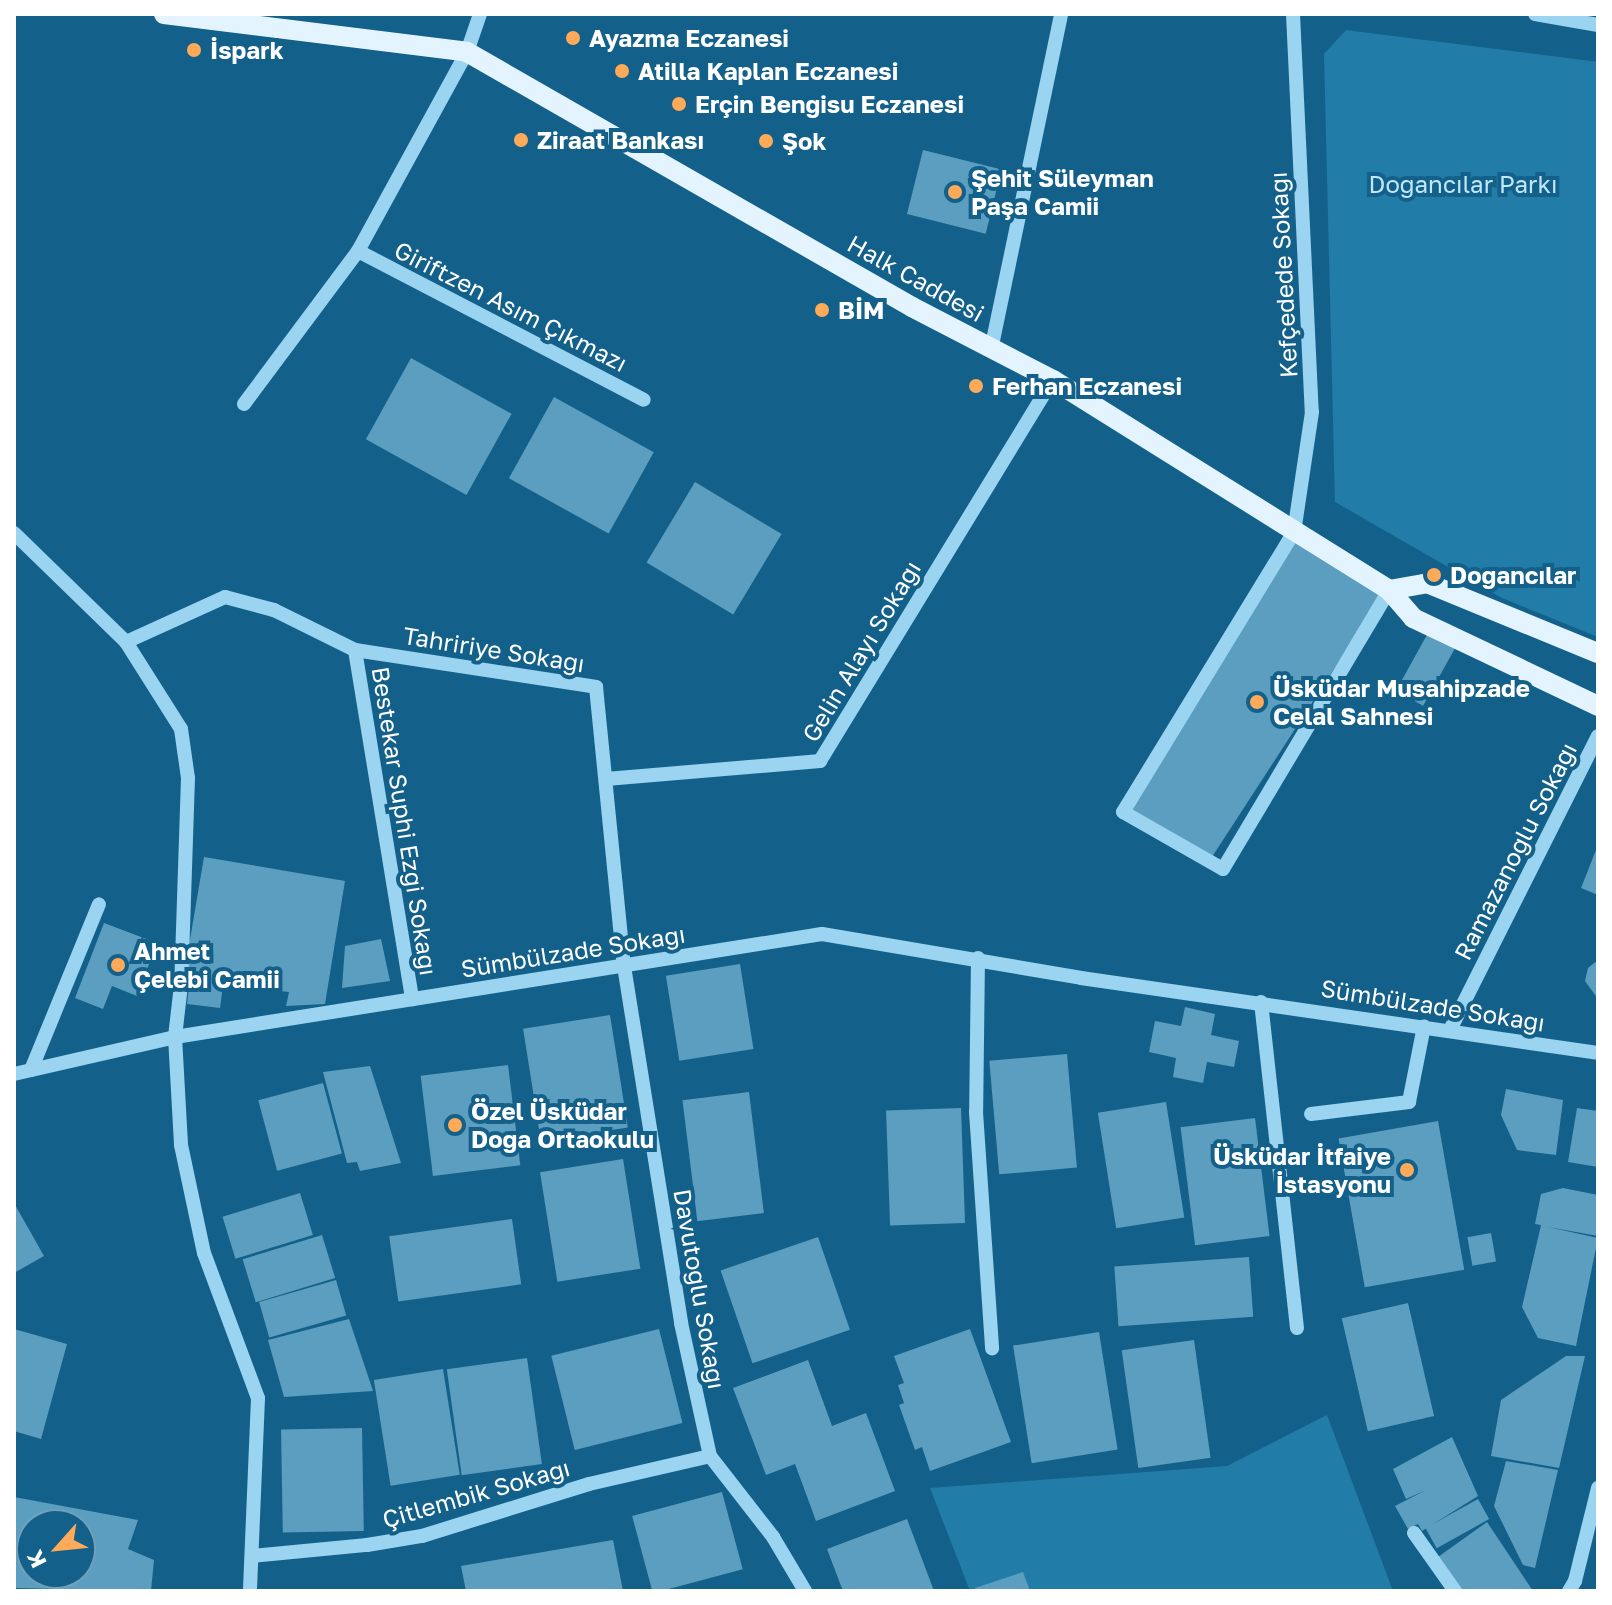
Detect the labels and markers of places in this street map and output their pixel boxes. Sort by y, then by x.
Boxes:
place label: Ayazma Eczanesi [589,24,789,52]
marker: Ayazma Eczanesi [564,29,582,47]
place label: İspark [210,36,284,64]
marker: İspark [185,41,203,59]
place label: Atilla Kaplan Eczanesi [638,57,898,85]
marker: Atilla Kaplan Eczanesi [613,62,631,80]
place label: Erçin Bengisu Eczanesi [695,90,964,118]
marker: Erçin Bengisu Eczanesi [670,95,688,113]
place label: Ziraat Bankası [537,126,704,154]
place label: Şok [782,127,826,155]
marker: Ziraat Bankası [512,131,530,149]
marker: Şok [757,132,775,150]
place label: Şehit Süleyman Paşa Camii [971,164,1154,220]
marker: Şehit Süleyman Paşa Camii [946,183,964,201]
place label: BİM [838,296,884,324]
marker: BİM [813,301,831,319]
place label: Ferhan Eczanesi [992,372,1182,400]
marker: Ferhan Eczanesi [967,377,985,395]
place label: Doğancılar [1450,561,1576,589]
marker: Doğancılar [1425,566,1443,584]
place label: Üsküdar Musahipzade Celal Sahnesi [1273,674,1530,730]
marker: Üsküdar Musahipzade Celal Sahnesi [1248,693,1266,711]
place label: Ahmet Çelebi Camii [134,937,280,993]
marker: Ahmet Çelebi Camii [109,956,127,974]
place label: Özel Üsküdar Doğa Ortaokulu [471,1097,654,1153]
marker: Özel Üsküdar Doğa Ortaokulu [446,1116,464,1134]
place label: Üsküdar İtfaiye İstasyonu [1213,1142,1391,1198]
marker: Üsküdar İtfaiye İstasyonu [1398,1161,1416,1179]

